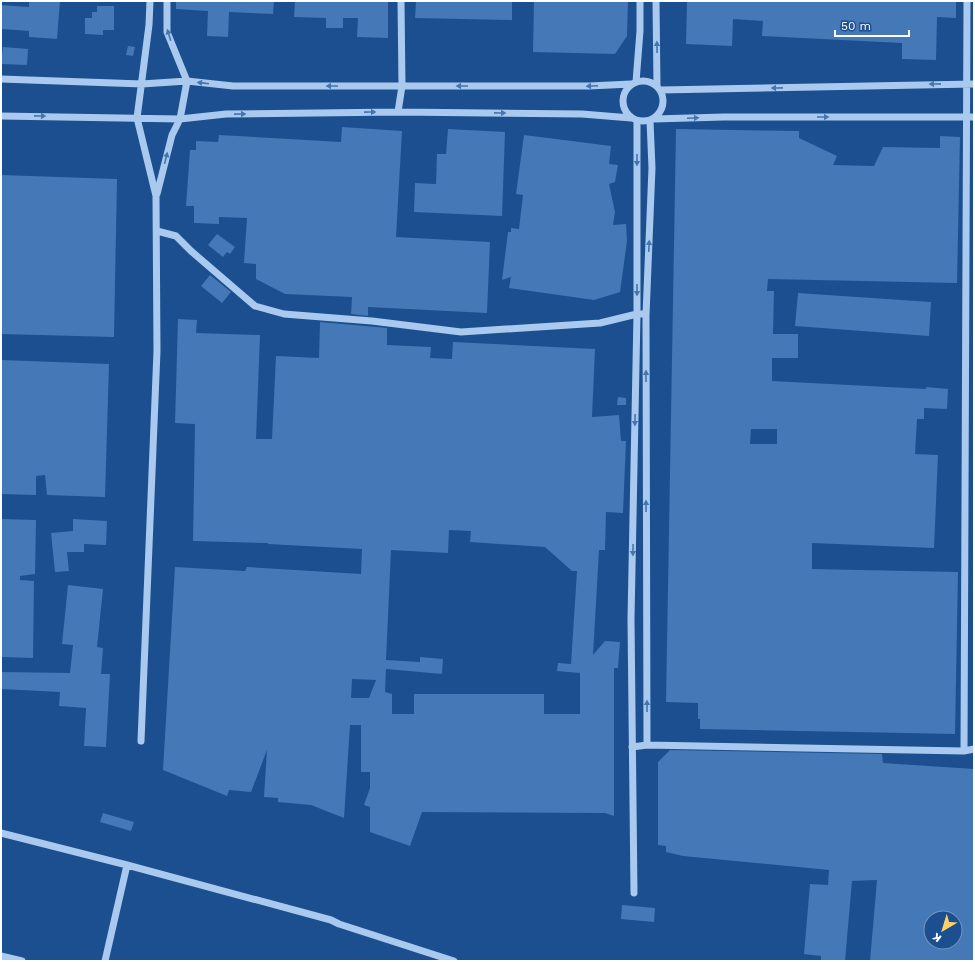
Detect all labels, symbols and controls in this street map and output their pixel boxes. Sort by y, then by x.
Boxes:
scale bar [835,12,909,38]
text: 50 m [841,19,871,33]
one-way arrow [166,29,172,41]
one-way arrow [653,41,660,53]
one-way arrow [197,79,209,86]
one-way arrow [929,81,941,88]
one-way arrow [325,83,338,89]
one-way arrow [455,83,468,89]
one-way arrow [585,83,598,89]
one-way arrow [770,85,783,91]
one-way arrow [364,109,377,115]
one-way arrow [494,110,507,116]
one-way arrow [234,111,247,117]
one-way arrow [34,113,46,120]
one-way arrow [687,114,699,121]
one-way arrow [817,114,830,120]
one-way arrow [163,152,169,164]
one-way arrow [634,154,640,167]
one-way arrow [646,239,652,252]
one-way arrow [634,284,640,297]
one-way arrow [643,369,649,382]
one-way arrow [632,414,638,427]
one-way arrow [643,499,649,512]
one-way arrow [629,544,636,556]
one-way arrow [644,699,650,712]
north arrow [923,910,963,950]
text: K [930,930,944,945]

